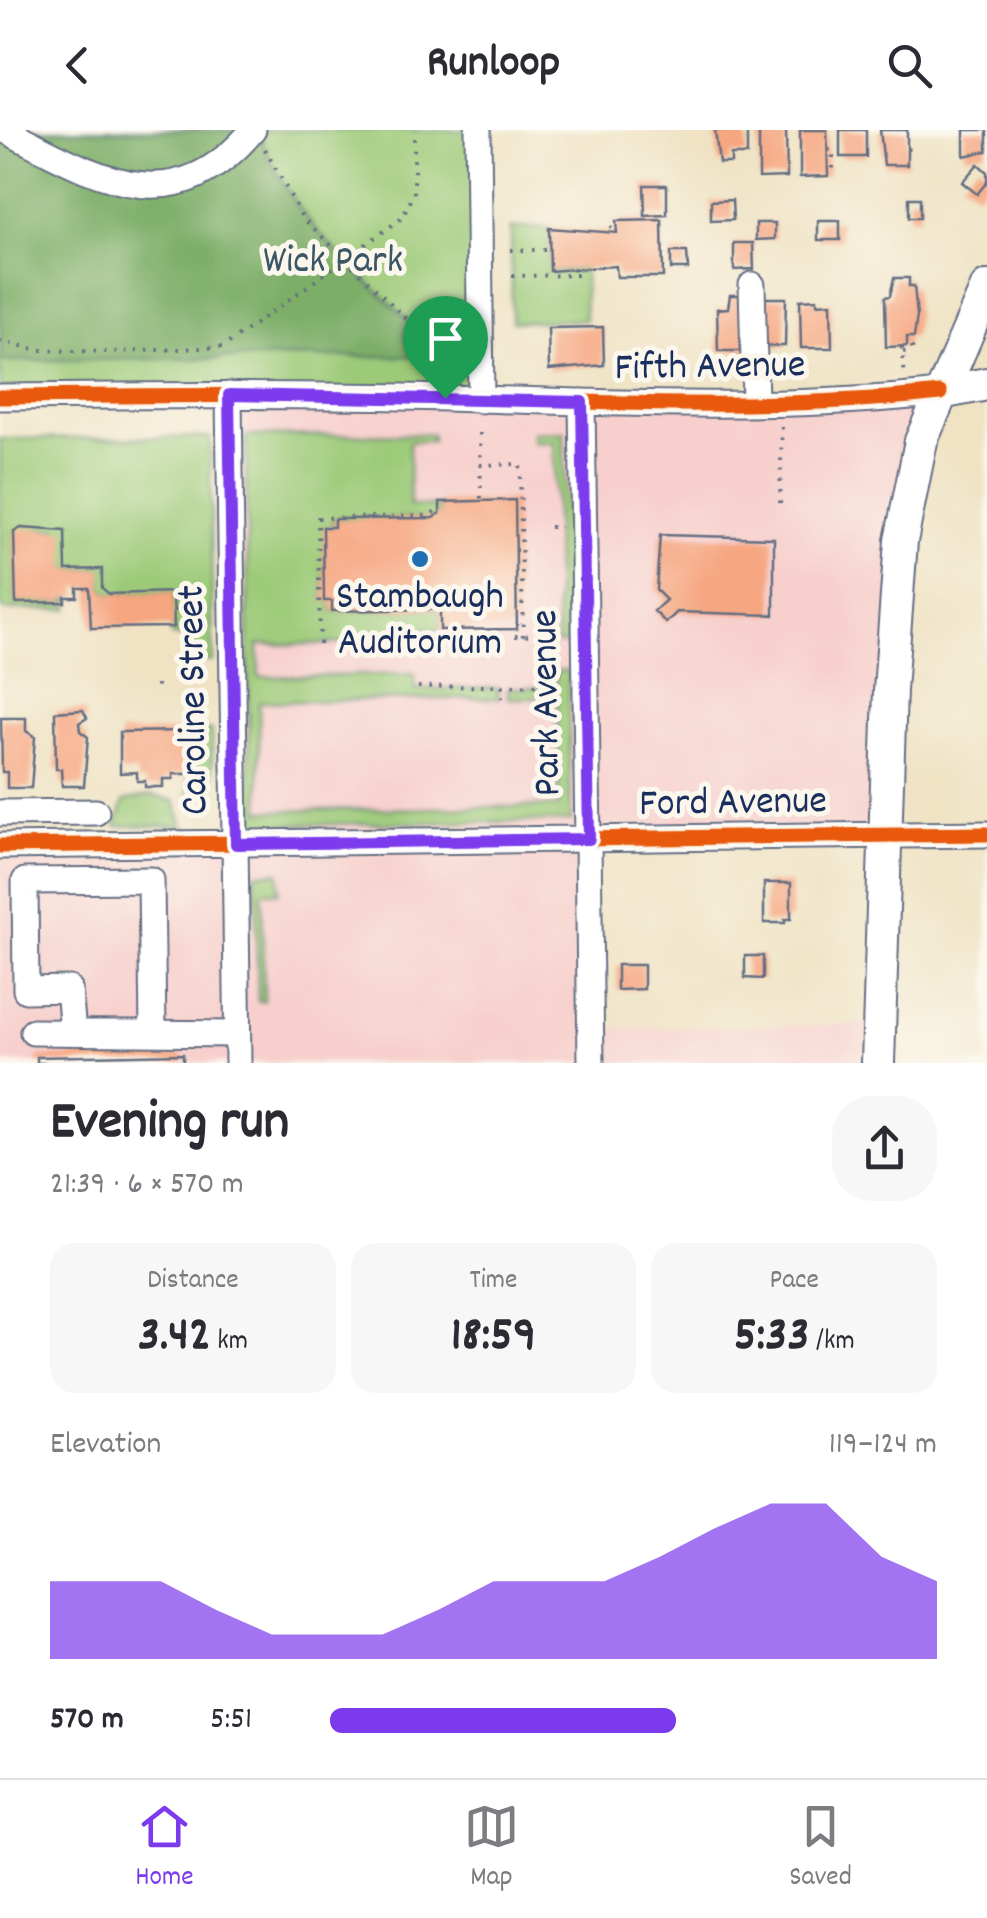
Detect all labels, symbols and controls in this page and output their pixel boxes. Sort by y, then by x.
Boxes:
text: Runloop [427,33,560,97]
icon: back [50,38,105,93]
icon: search [882,38,937,93]
park label: Wick Park [263,235,403,292]
pin [403,296,488,399]
icon: arrive [418,311,473,366]
street label: Fifth Avenue [614,339,806,399]
marker: Stambaugh Auditorium [409,548,431,570]
place label: Stambaugh Auditorium [336,571,504,674]
street label: Caroline Street [165,584,227,816]
street label: Park Avenue [519,609,579,797]
street label: Ford Avenue [639,775,827,835]
text: Evening run [50,1086,289,1165]
button: share [832,1096,937,1201]
text: 21:39 · 6 × 570 m [50,1163,244,1209]
text: Distance [147,1262,239,1302]
text: Time [470,1262,517,1302]
text: Pace [769,1262,819,1302]
text: 3.42 [138,1302,211,1374]
text: 18:59 [451,1302,536,1374]
text: 5:33 [734,1302,810,1374]
text: km [211,1323,248,1363]
text: /km [810,1323,855,1363]
text: Elevation [50,1423,161,1469]
text: 119–124 m [829,1423,937,1469]
text: 570 m [50,1698,124,1744]
text: 5:51 [210,1698,252,1744]
tab: Home [135,1799,194,1899]
tab: Map [464,1799,519,1899]
tab: Saved [789,1799,852,1899]

